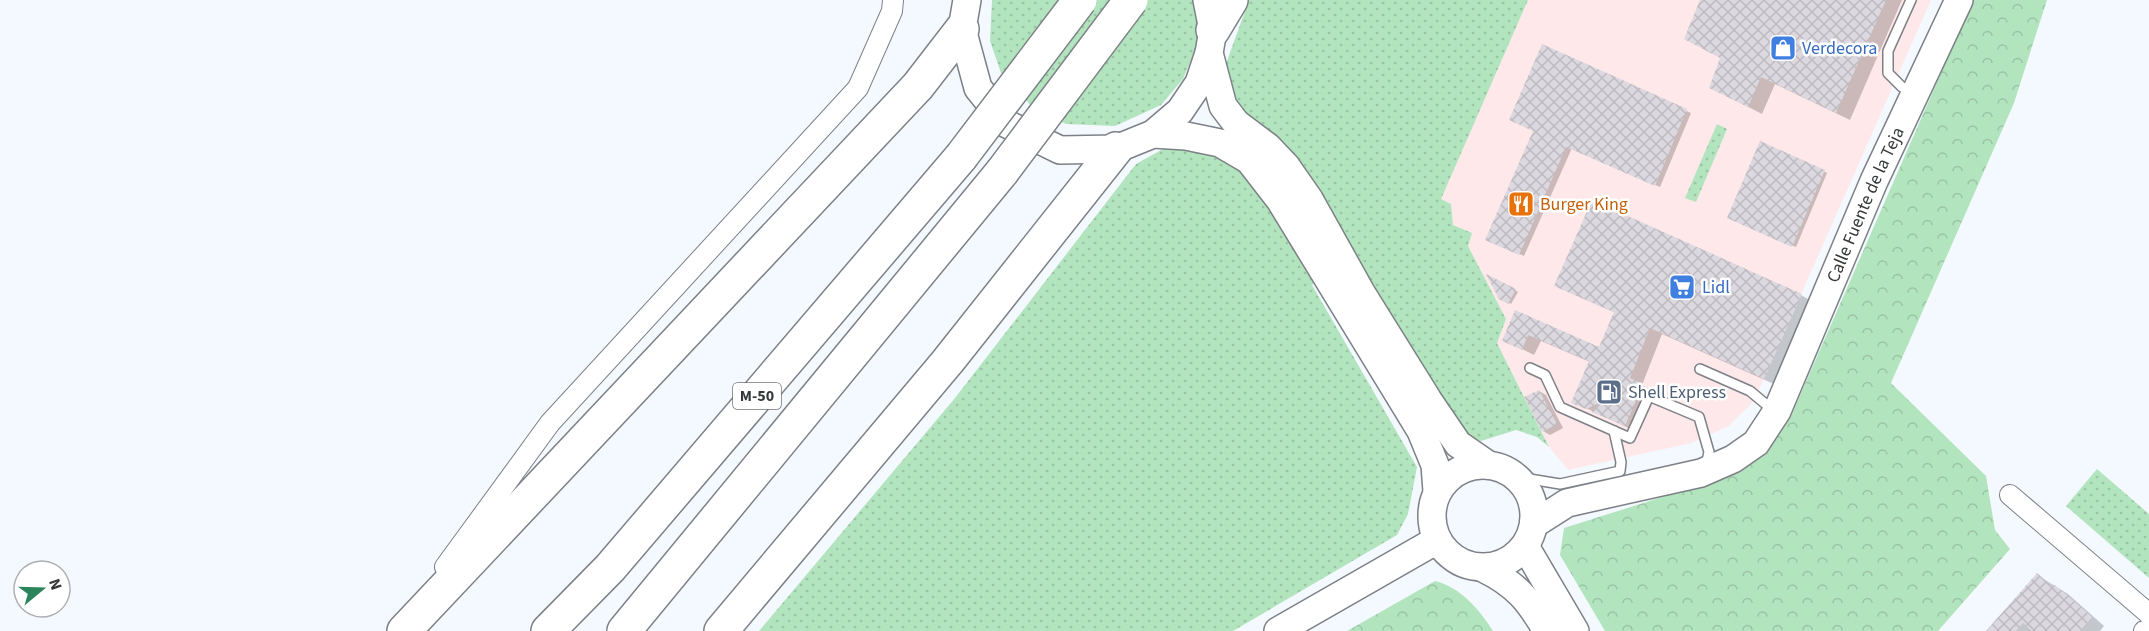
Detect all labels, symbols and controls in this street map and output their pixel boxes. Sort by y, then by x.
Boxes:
shop icon: Verdecora [1768,33,1798,63]
place label: Verdecora [1802,36,1877,61]
street label: Calle Fuente de la Teja [1820,123,1910,286]
restaurant icon: Burger King [1506,189,1536,219]
place label: Burger King [1540,192,1628,217]
supermarket icon: Lidl [1667,272,1697,302]
place label: Lidl [1702,275,1730,300]
fuel station icon: Shell Express [1594,377,1624,407]
place label: Shell Express [1628,380,1726,405]
road number: M-50 [733,383,781,409]
north arrow [12,559,72,619]
text: N [43,576,67,593]

